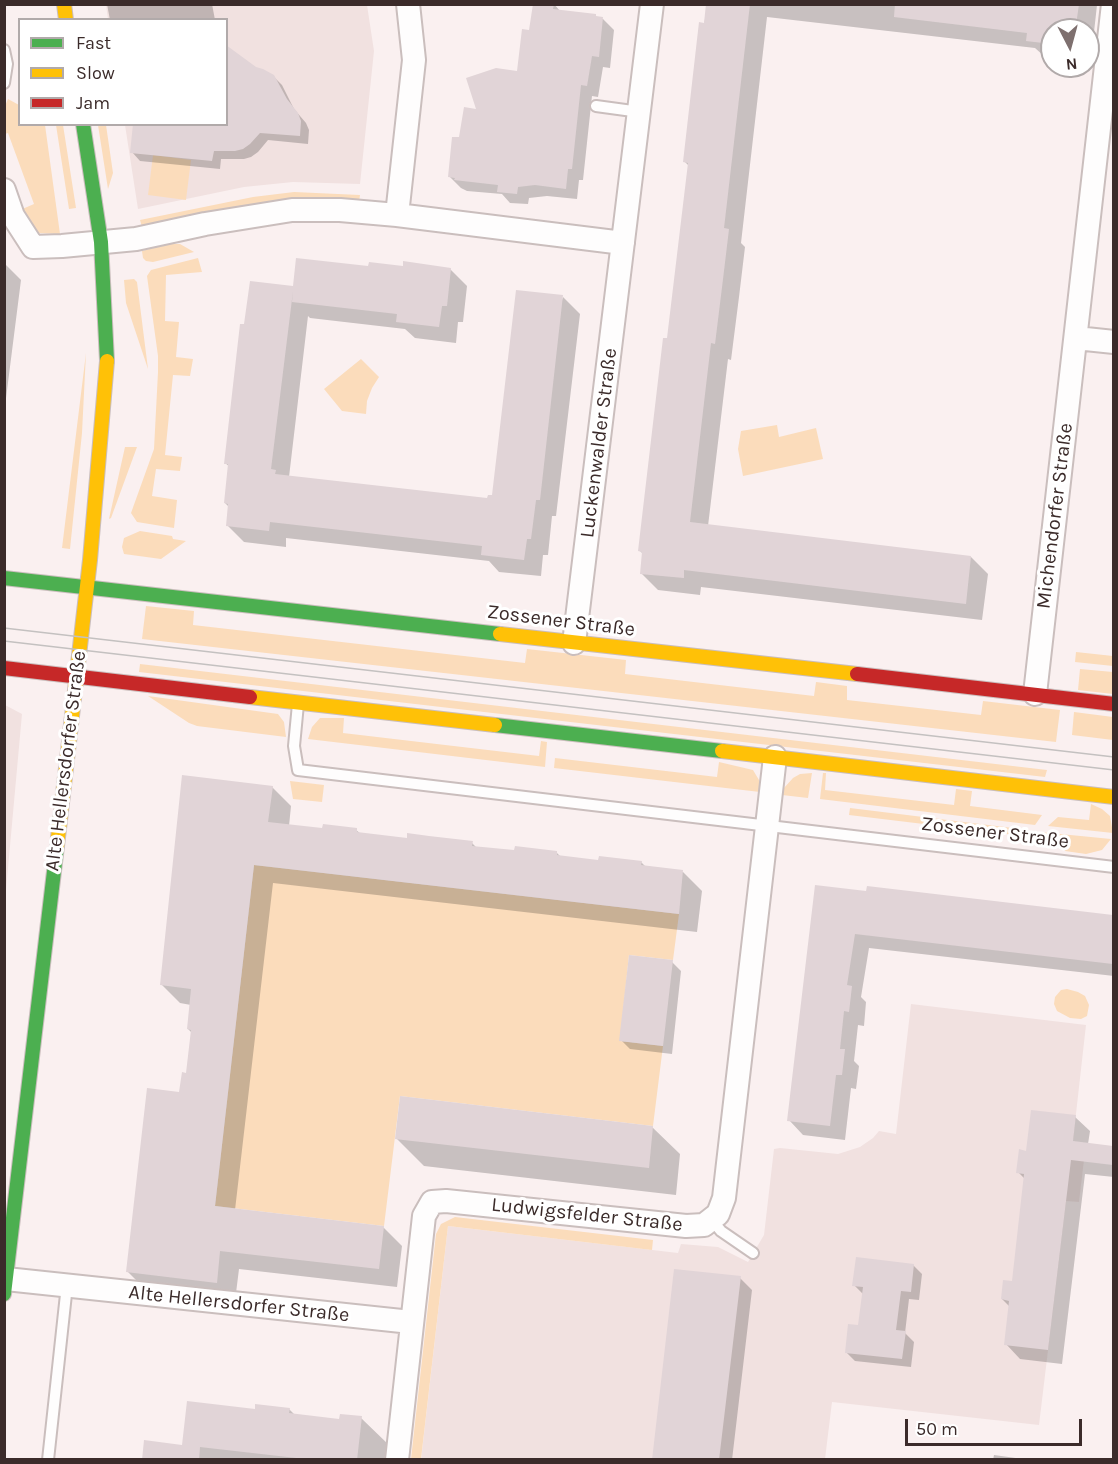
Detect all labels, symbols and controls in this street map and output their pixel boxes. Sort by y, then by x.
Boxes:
legend [18,18,228,126]
north arrow [1040,18,1100,78]
text: Fast [76,32,111,54]
text: N [1065,54,1078,74]
text: Slow [76,62,115,84]
text: Jam [76,92,110,114]
street label: Luckenwalder Straße [575,347,623,539]
street label: Michendorfer Straße [1032,422,1078,610]
street label: Zossener Straße [486,600,636,642]
street label: Alte Hellersdorfer Straße [41,649,91,873]
street label: Zossener Straße [920,812,1070,854]
street label: Ludwigsfelder Straße [490,1193,684,1237]
street label: Alte Hellersdorfer Straße [127,1280,351,1328]
scale bar [908,1407,1085,1445]
text: 50 m [916,1418,958,1440]

